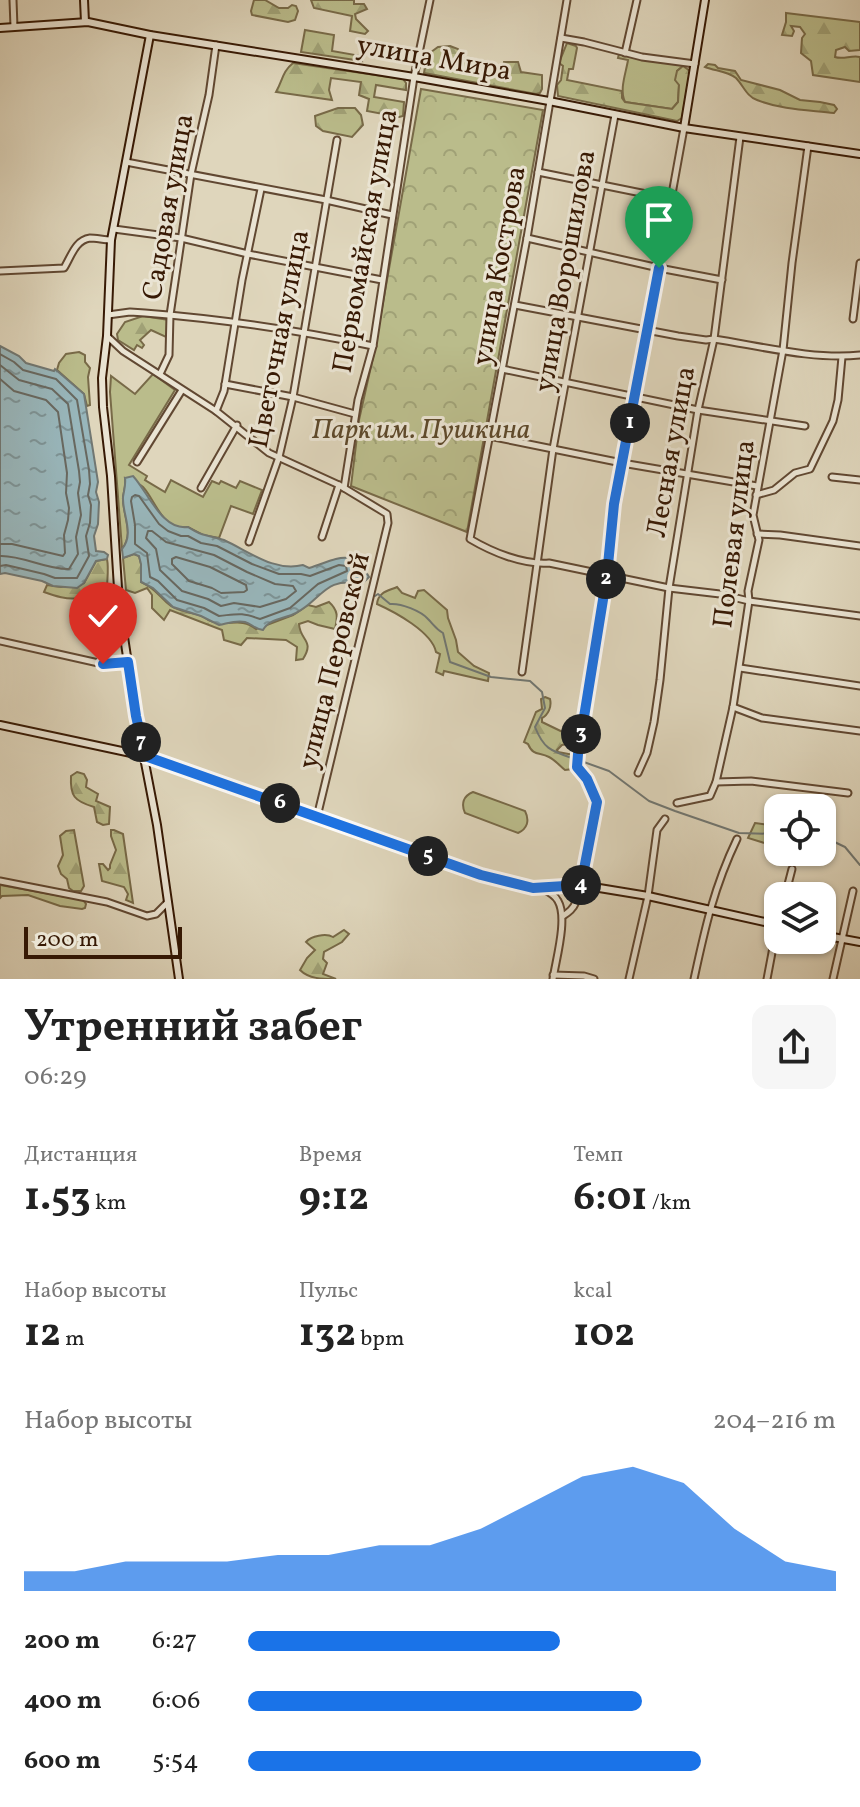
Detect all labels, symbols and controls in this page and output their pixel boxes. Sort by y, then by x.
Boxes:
street label: улица Мира [353,26,515,92]
street label: Первомайская улица [324,106,408,376]
street label: Садовая улица [133,111,205,303]
street label: улица Ворошилова [525,147,607,395]
street label: улица Кострова [463,163,537,369]
pin [625,186,693,268]
icon: arrive [637,198,681,242]
street label: Цветочная улица [240,226,320,452]
street label: Лесная улица [638,363,706,541]
pin: 1 [610,403,650,443]
text: 1 [626,407,634,438]
park label: Парк им. Пушкина [312,411,530,450]
street label: Полевая улица [704,437,766,631]
street label: улица Перовской [289,549,381,773]
pin: 2 [586,559,626,599]
text: 2 [600,563,612,594]
pin [69,582,137,664]
icon: check [81,594,125,638]
pin: 3 [561,714,601,754]
text: 3 [575,718,587,749]
pin: 7 [121,722,161,762]
text: 7 [136,726,146,757]
pin: 6 [260,783,300,823]
text: 6 [274,787,286,818]
map controls [764,794,836,954]
button: locate [764,794,836,866]
pin: 5 [408,836,448,876]
text: 5 [423,840,433,871]
pin: 4 [561,865,601,905]
text: 4 [574,869,588,900]
button: layers [764,882,836,954]
scale bar [24,923,182,959]
text: 200 m [36,925,98,956]
text: Утренний забег [24,998,362,1059]
button: share [752,1005,836,1089]
text: 06:29 [24,1059,86,1095]
text: Дистанция [24,1140,137,1171]
text: Время [299,1140,362,1171]
text: Темп [573,1140,623,1171]
text: 1.53 [24,1171,91,1227]
text: 9:12 [299,1171,369,1227]
text: 6:01 [573,1171,647,1227]
text: km [91,1188,127,1219]
text: /km [647,1188,691,1219]
text: Набор высоты [24,1276,167,1307]
text: Пульс [299,1276,358,1307]
text: kcal [573,1276,612,1307]
text: 12 [24,1307,61,1363]
text: 132 [299,1307,356,1363]
text: 102 [573,1307,635,1363]
text: m [61,1324,85,1355]
text: bpm [356,1324,404,1355]
text: Набор высоты [24,1403,192,1439]
text: 204–216 m [713,1403,836,1439]
text: 200 m [24,1623,100,1659]
text: 6:27 [152,1623,197,1659]
text: 400 m [24,1683,102,1719]
text: 6:06 [152,1683,200,1719]
text: 600 m [24,1743,101,1779]
text: 5:54 [152,1743,199,1779]

